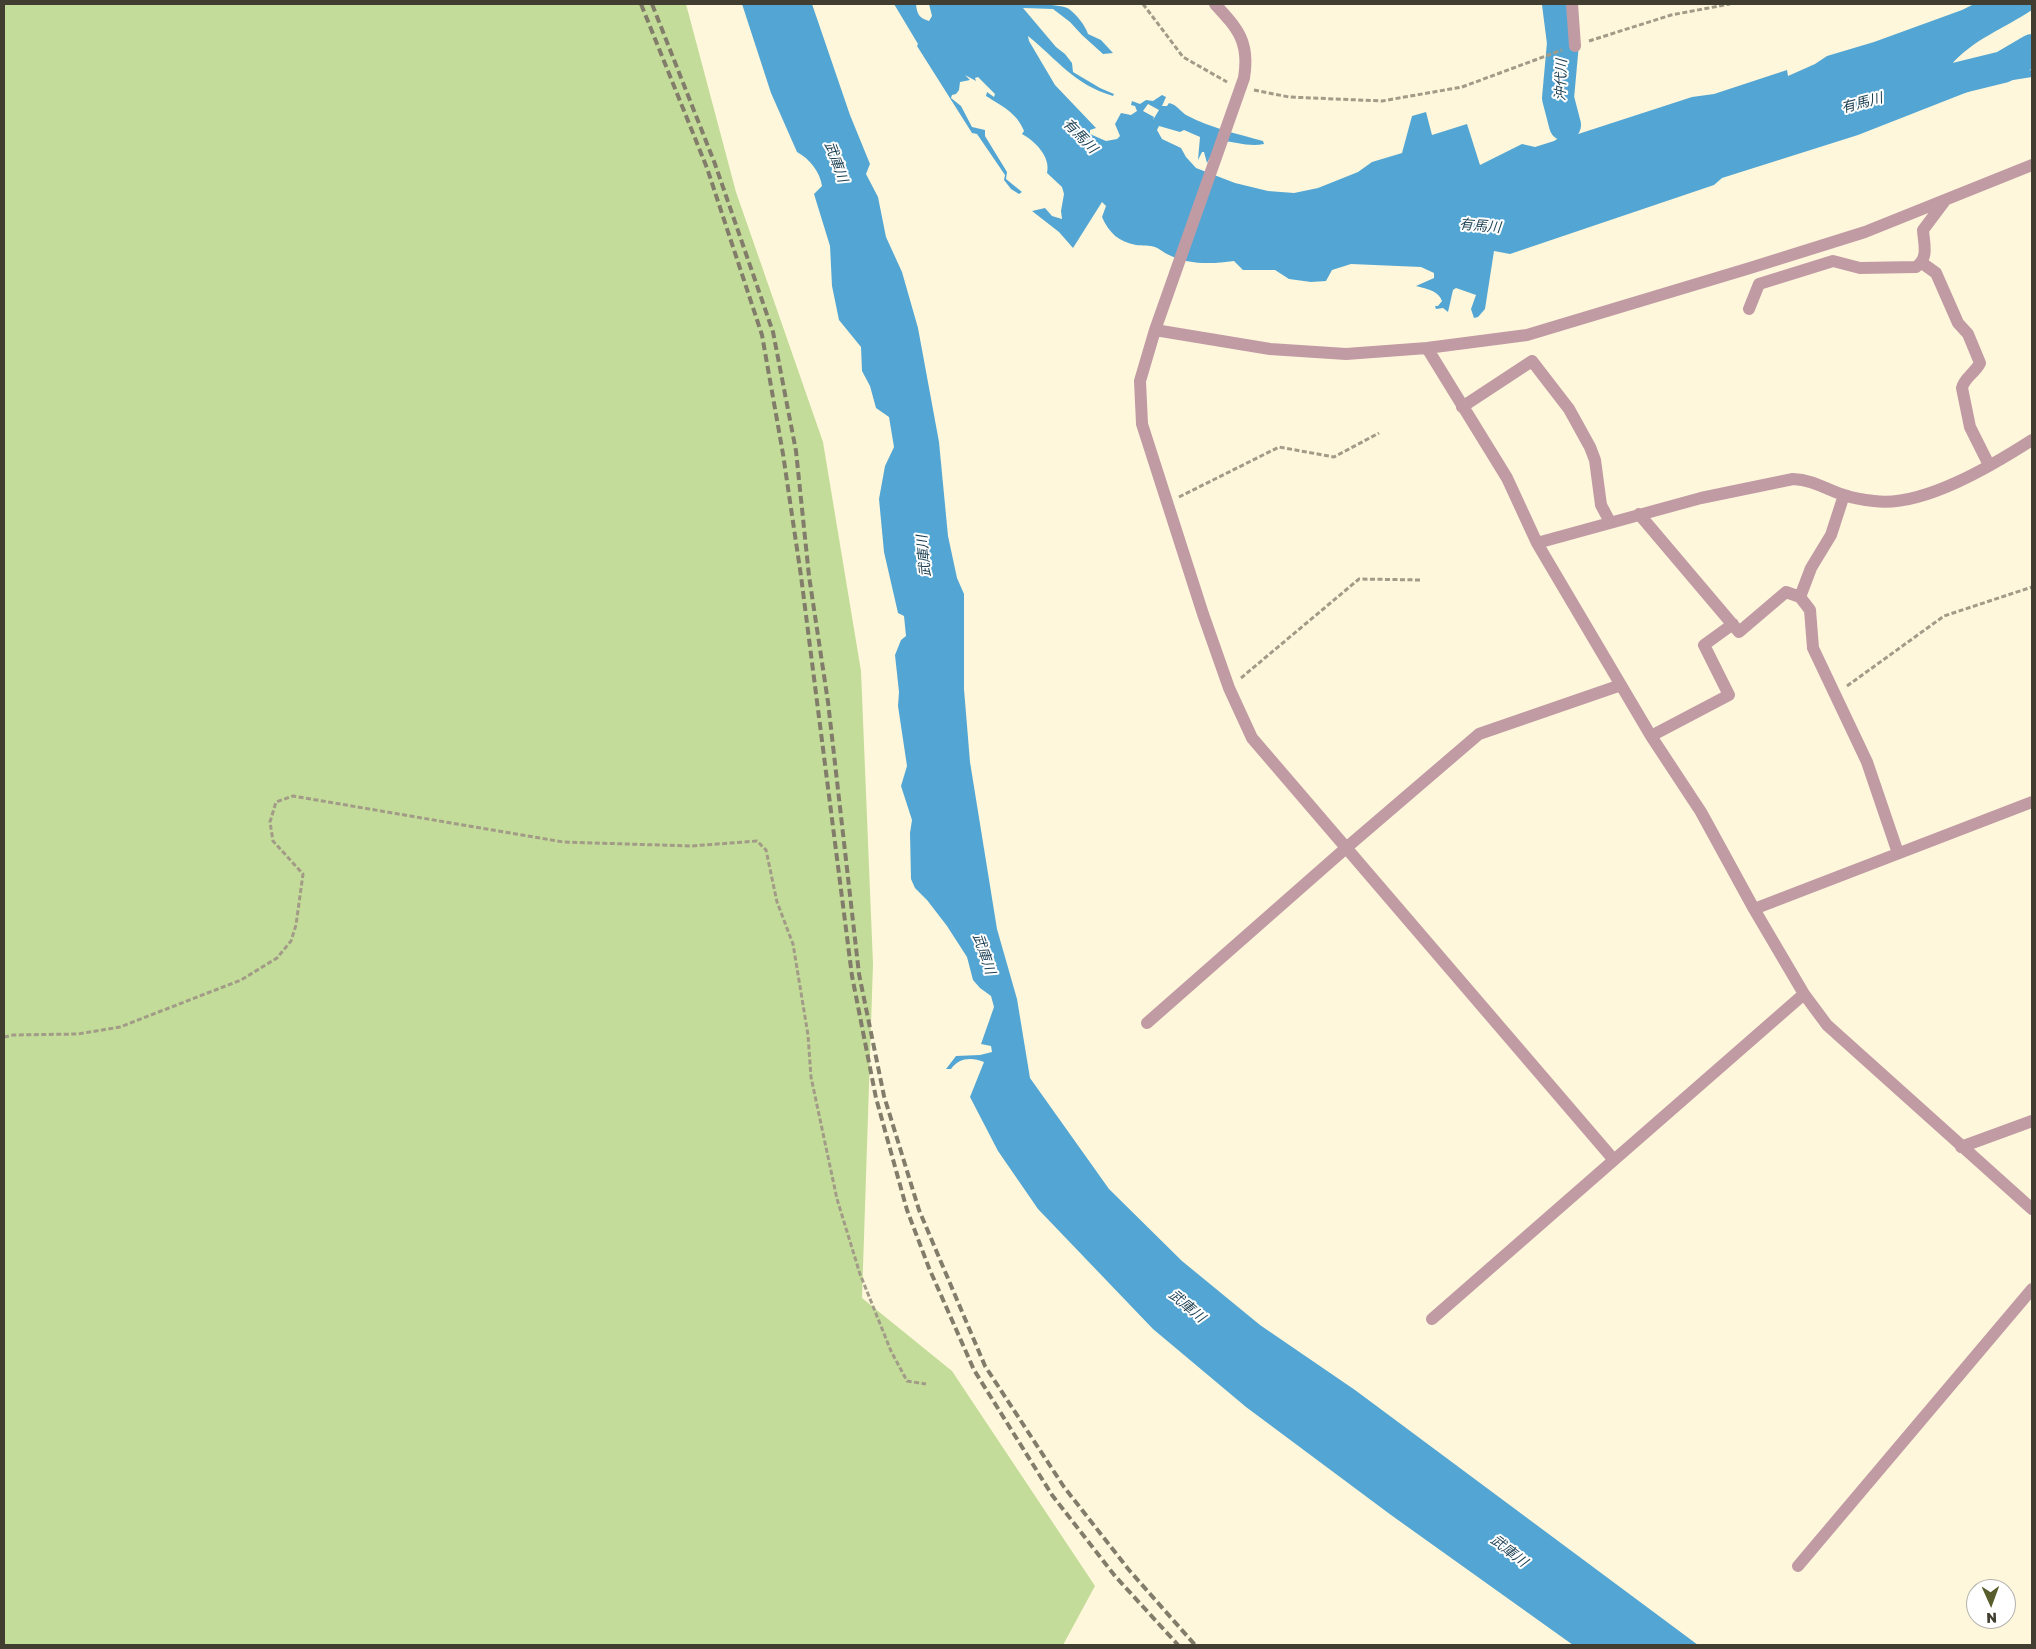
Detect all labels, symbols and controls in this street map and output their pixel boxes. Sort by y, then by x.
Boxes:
water label: 沖代川 [1552,59,1570,101]
water label: 有馬川 [1840,89,1884,117]
water label: 有馬川 [1059,115,1101,157]
water label: 武庫川 [821,139,851,185]
water label: 有馬川 [1458,216,1502,236]
water label: 武庫川 [914,534,934,578]
water label: 武庫川 [969,931,999,977]
water label: 武庫川 [1166,1286,1208,1326]
water label: 武庫川 [1487,1531,1531,1571]
north arrow [1966,1579,2016,1629]
text: N [1986,1610,1997,1627]

